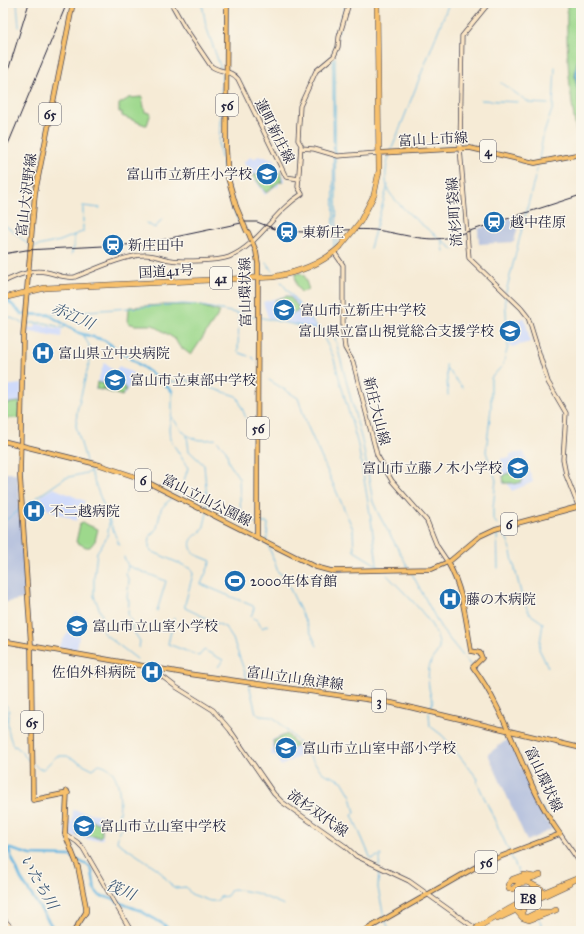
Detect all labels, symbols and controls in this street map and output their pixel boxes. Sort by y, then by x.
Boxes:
road number: 56 [216,94,238,116]
street label: 蓮町新庄線 [251,96,298,166]
road number: 65 [39,103,61,125]
street label: 富山上市線 [398,129,468,150]
road number: 4 [480,140,496,162]
street label: 富山大沢野線 [13,152,40,238]
school or university icon: 富山市立新庄小学校 [254,161,280,187]
place label: 富山市立新庄小学校 [126,166,252,183]
street label: 流杉町袋線 [444,176,465,247]
station icon: 越中荏原 [481,209,507,235]
place label: 越中荏原 [510,214,566,231]
station icon: 東新庄 [274,219,300,245]
place label: 東新庄 [302,224,344,241]
station icon: 新庄田中 [100,232,126,258]
place label: 新庄田中 [128,237,184,254]
street label: 富山環状線 [236,257,255,327]
street label: 国道41号 [138,262,194,281]
road number: 41 [210,267,232,289]
school or university icon: 富山市立新庄中学校 [271,297,297,323]
water label: 赤江川 [49,299,99,334]
place label: 富山市立新庄中学校 [300,302,426,319]
school or university icon: 富山県立富山視覚総合支援学校 [497,318,523,344]
place label: 富山県立富山視覚総合支援学校 [298,323,494,340]
hospital icon: 富山県立中央病院 [30,340,56,366]
place label: 富山県立中央病院 [58,345,170,362]
school or university icon: 富山市立東部中学校 [102,367,128,393]
place label: 富山市立東部中学校 [130,372,256,389]
street label: 新庄大山線 [360,375,393,447]
road number: 56 [247,417,269,439]
school or university icon: 富山市立藤ノ木小学校 [505,455,531,481]
place label: 富山市立藤ノ木小学校 [362,460,502,477]
road number: 6 [135,469,151,491]
street label: 富山立山公園線 [159,471,254,530]
hospital icon: 不二越病院 [21,498,47,524]
place label: 不二越病院 [50,503,120,520]
road number: 6 [501,513,517,535]
sports icon: 2000年体育館 [222,568,248,594]
place label: 2000年体育館 [250,573,337,590]
hospital icon: 藤の木病院 [437,586,463,612]
place label: 藤の木病院 [466,591,536,608]
school or university icon: 富山市立山室小学校 [64,613,90,639]
place label: 富山市立山室小学校 [92,618,218,635]
hospital icon: 佐伯外科病院 [139,659,165,685]
street label: 富山立山魚津線 [245,663,345,694]
place label: 佐伯外科病院 [52,664,136,681]
road number: 3 [372,690,386,712]
road number: 65 [21,711,43,733]
school or university icon: 富山市立山室中部小学校 [273,735,299,761]
place label: 富山市立山室中部小学校 [302,740,456,757]
street label: 富山環状線 [521,744,566,815]
street label: 流杉双代線 [284,786,351,840]
school or university icon: 富山市立山室中学校 [71,813,97,839]
place label: 富山市立山室中学校 [100,818,226,835]
road number: 56 [475,851,497,873]
water label: いたち川 [16,852,63,914]
water label: 筏川 [104,876,140,905]
road number: E8 [515,887,541,909]

